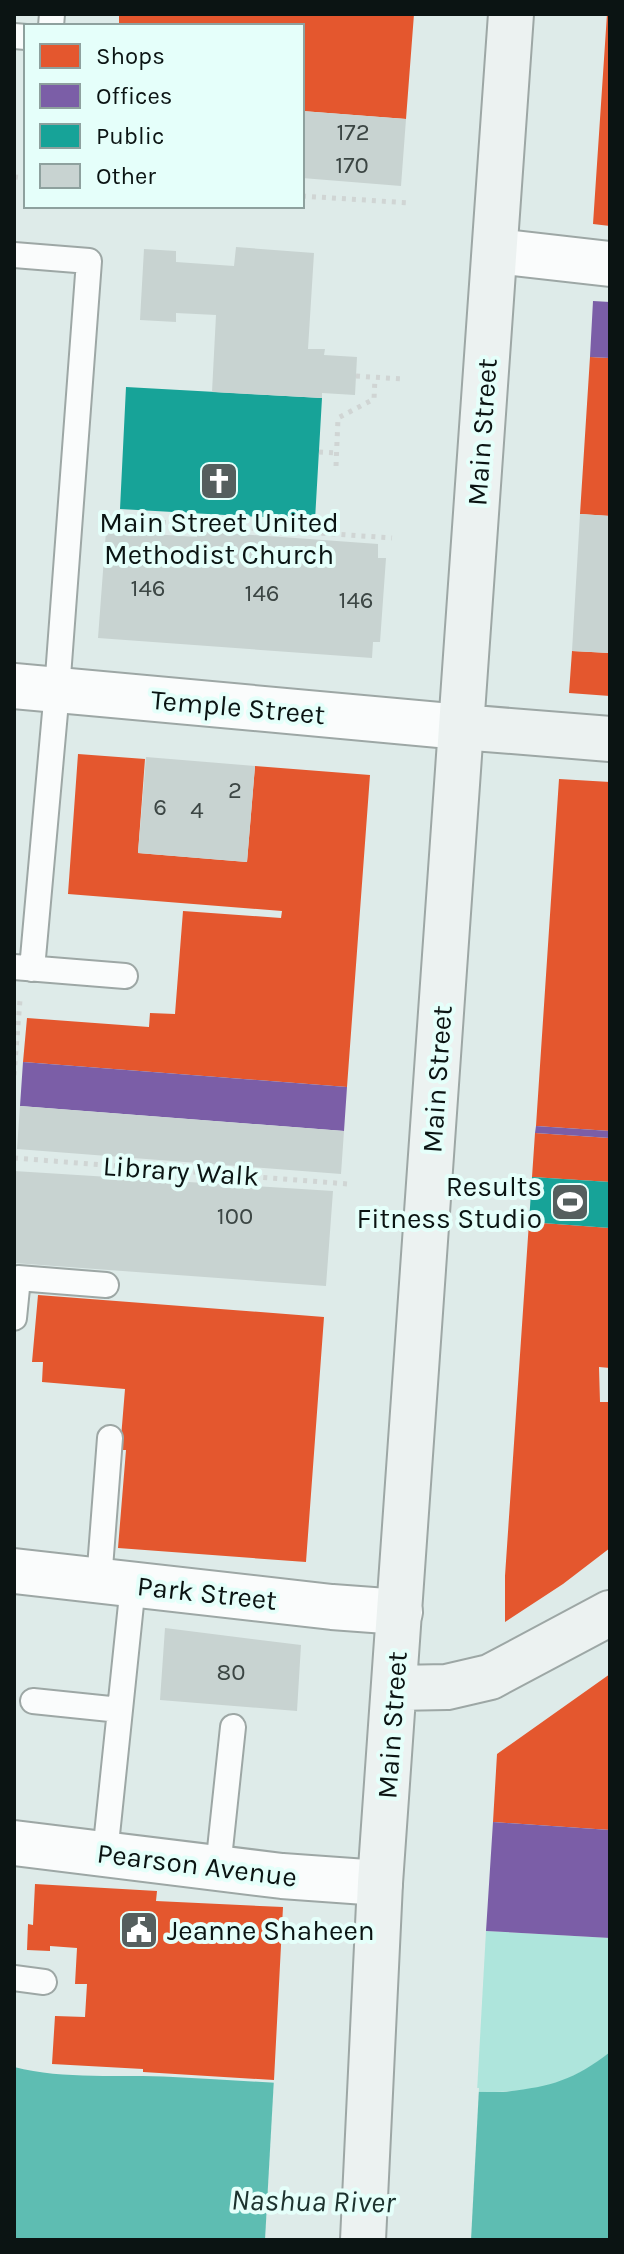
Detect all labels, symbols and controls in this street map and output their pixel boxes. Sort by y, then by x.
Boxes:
legend [24,24,304,208]
text: Shops [96,42,165,70]
text: Offices [96,82,172,110]
house number: 172 [336,118,370,146]
text: Public [96,122,164,150]
house number: 170 [335,151,369,179]
text: Other [96,162,156,190]
street label: Main Street [460,357,504,507]
church icon: Main Street United Methodist Church [198,460,240,502]
place label: Main Street United Methodist Church [99,506,339,571]
house number: 146 [130,574,166,602]
house number: 146 [244,579,280,607]
house number: 146 [338,586,374,614]
street label: Temple Street [150,683,326,731]
house number: 2 [228,776,242,804]
house number: 6 [153,793,167,821]
house number: 4 [190,796,204,824]
street label: Main Street [415,1004,459,1154]
street label: Library Walk [102,1149,260,1193]
place label: Results Fitness Studio [356,1170,542,1235]
sports icon: Results Fitness Studio [549,1181,591,1223]
house number: 100 [217,1202,253,1230]
street label: Park Street [135,1569,279,1617]
street label: Main Street [370,1650,414,1800]
house number: 80 [217,1658,246,1686]
street label: Pearson Avenue [95,1836,299,1894]
public building icon: Jeanne Shaheen [118,1909,160,1951]
place label: Jeanne Shaheen [167,1914,375,1947]
water label: Nashua River [230,2182,397,2220]

